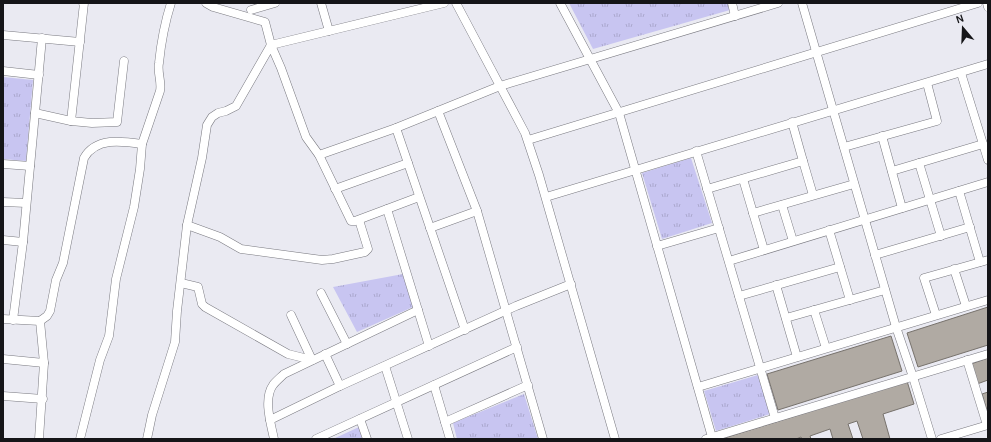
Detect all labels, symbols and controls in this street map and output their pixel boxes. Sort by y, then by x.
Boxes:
north arrow [943,8,983,48]
text: N [954,12,966,26]

